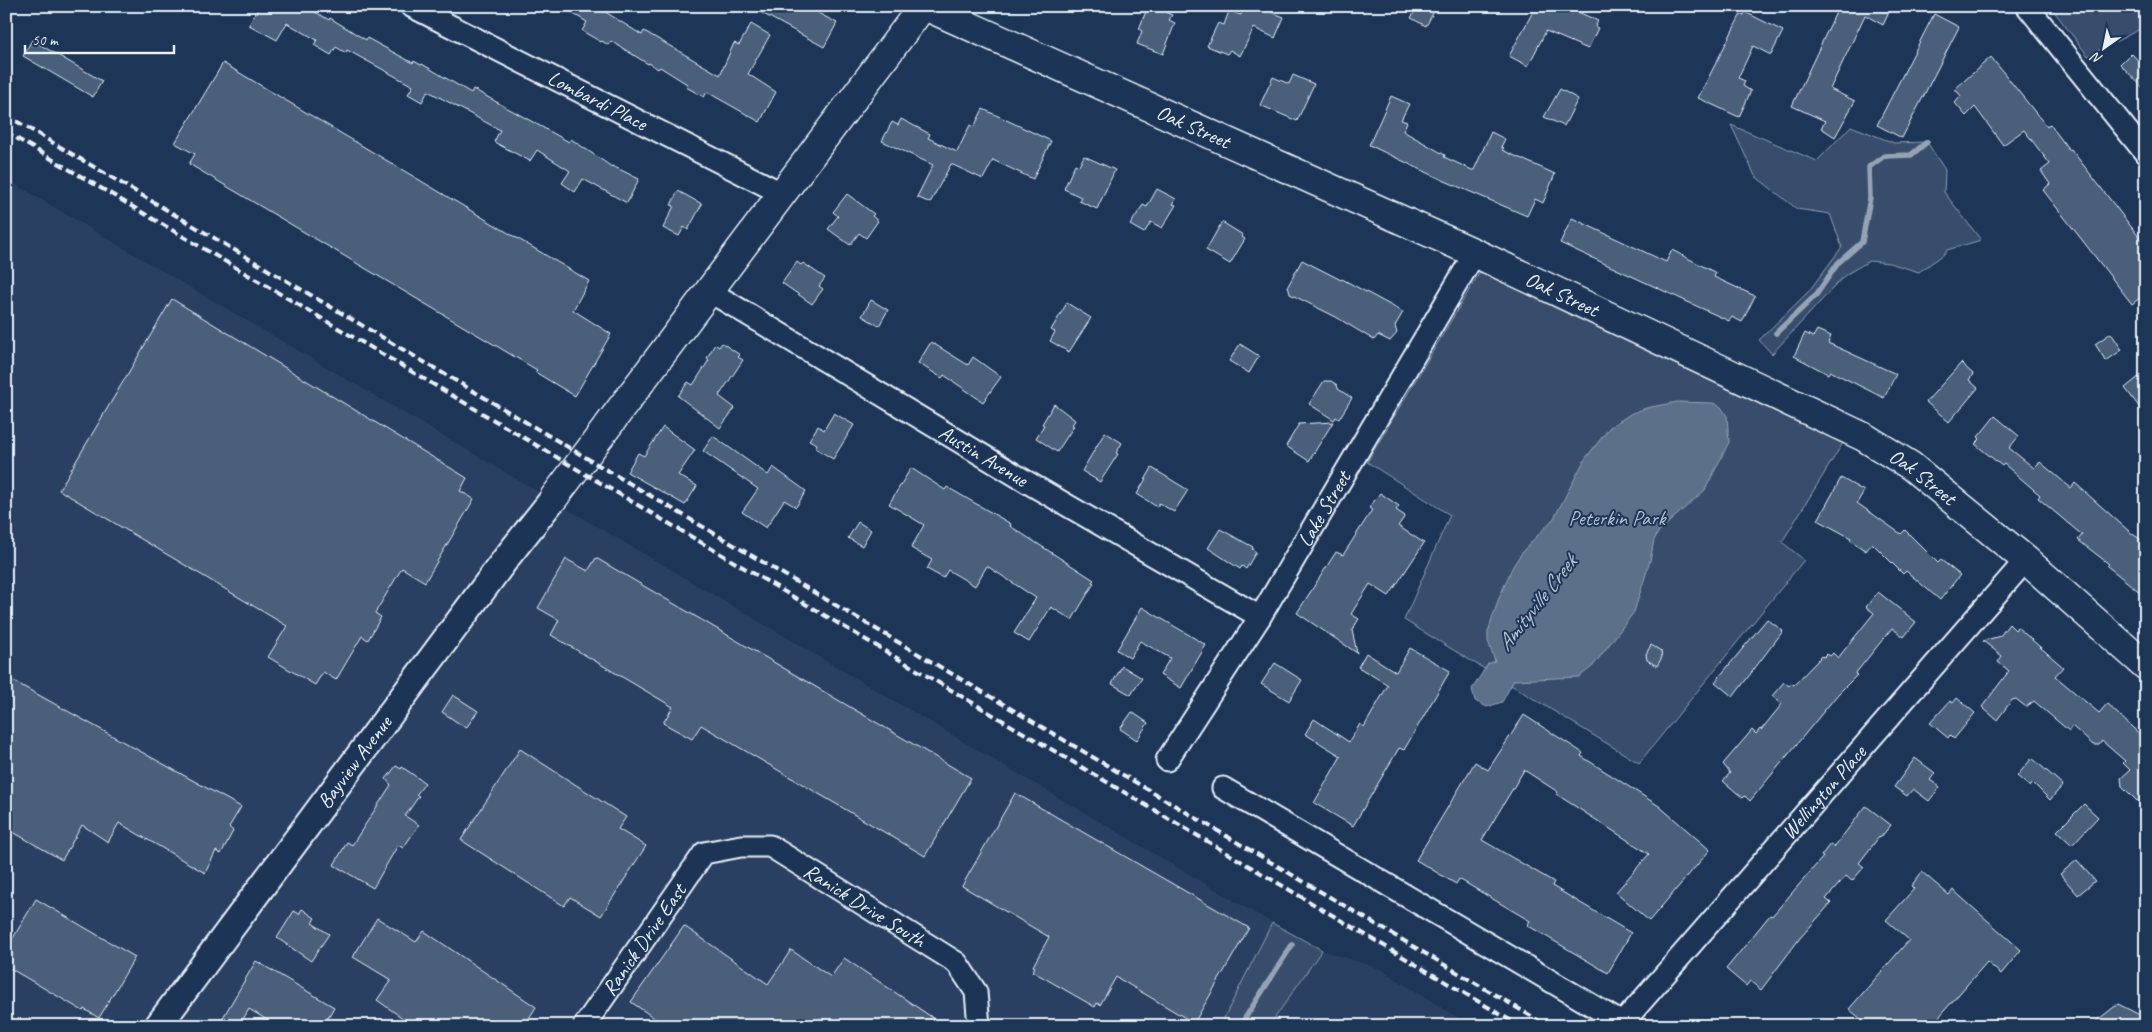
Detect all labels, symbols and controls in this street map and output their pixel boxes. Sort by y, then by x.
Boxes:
scale bar [25,22,174,54]
north arrow [2080,22,2130,72]
text: 50 m [32,31,59,50]
text: N [2087,48,2105,68]
street label: Lombardi Place [544,64,653,137]
street label: Oak Street [1152,99,1236,155]
street label: Oak Street [1521,266,1604,323]
street label: Austin Avenue [934,419,1033,493]
street label: Oak Street [1884,443,1963,512]
street label: Lake Street [1291,465,1357,551]
park label: Peterkin Park [1569,505,1667,531]
water label: Amityville Creek [1491,546,1586,657]
street label: Bayview Avenue [311,710,398,813]
street label: Wellington Place [1776,739,1872,845]
street label: Ranick Drive South [799,858,932,954]
street label: Ranick Drive East [596,877,693,1001]

